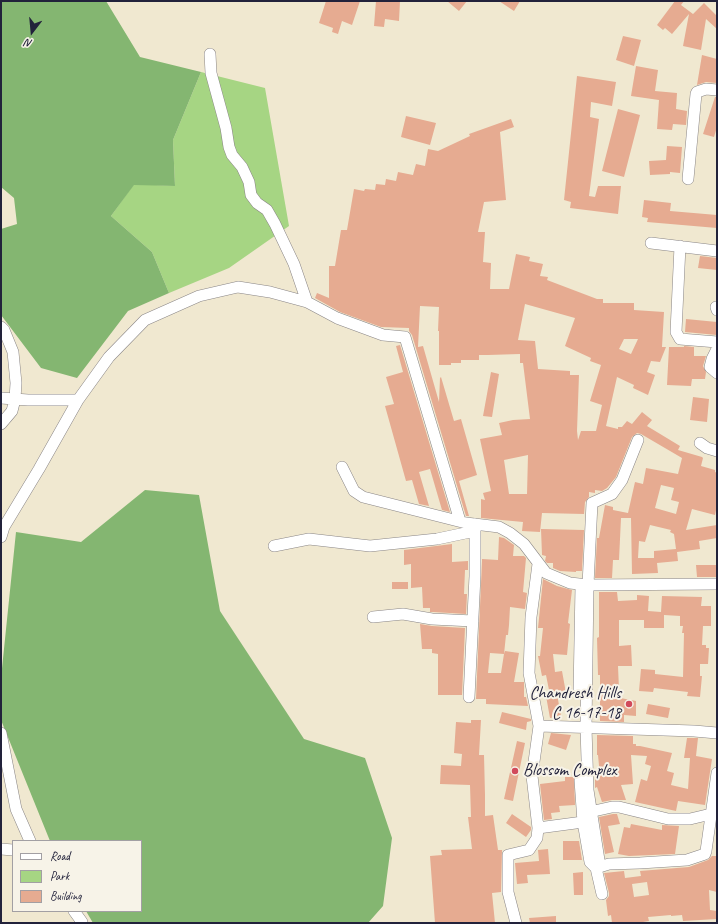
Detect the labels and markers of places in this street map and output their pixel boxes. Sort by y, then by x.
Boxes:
place label: Chandresh Hills C 16-17-18 [530,684,621,724]
marker: Chandresh Hills C 16-17-18 [624,699,634,709]
place label: Blossom Complex [523,761,616,781]
marker: Blossom Complex [510,766,520,776]

